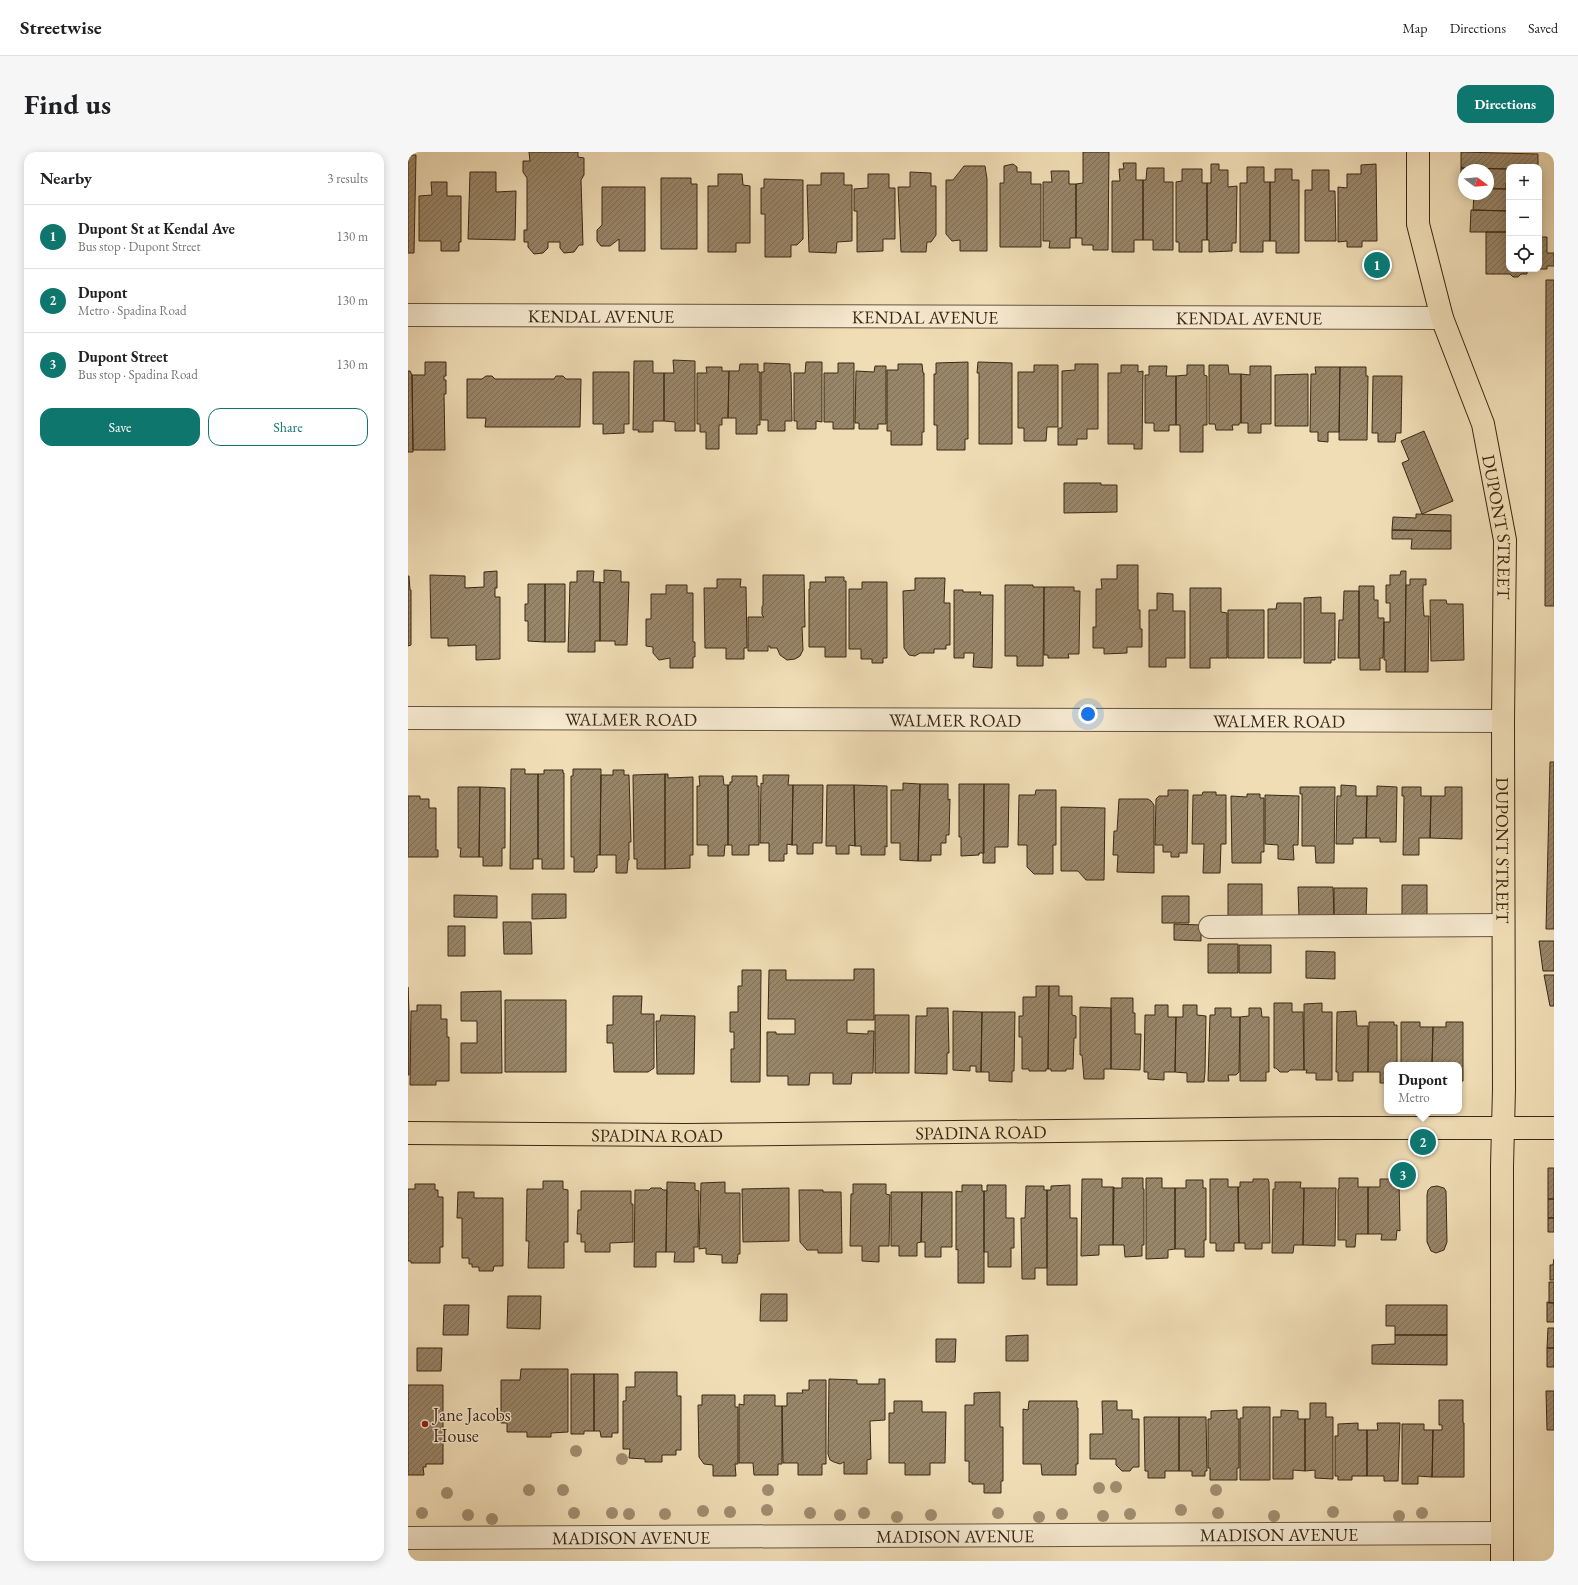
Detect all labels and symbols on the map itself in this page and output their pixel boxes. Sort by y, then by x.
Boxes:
north arrow [1458,164,1494,200]
pin: 1 [1364,250,1390,280]
street label: KENDAL AVENUE [528,304,674,327]
street label: KENDAL AVENUE [852,305,998,328]
street label: KENDAL AVENUE [1176,306,1322,329]
street label: DUPONT STREET [1478,453,1517,600]
your location [1078,704,1098,724]
street label: WALMER ROAD [565,707,697,730]
street label: WALMER ROAD [889,708,1021,731]
street label: WALMER ROAD [1213,709,1345,732]
street label: DUPONT STREET [1492,777,1515,924]
street label: SPADINA ROAD [915,1120,1047,1144]
street label: SPADINA ROAD [591,1123,723,1147]
pin: 2 [1410,1127,1436,1157]
pin: 3 [1390,1160,1416,1190]
place label: Jane Jacobs House [431,1403,511,1447]
marker: Jane Jacobs House [420,1419,430,1429]
street label: MADISON AVENUE [1200,1522,1358,1546]
street label: MADISON AVENUE [876,1524,1034,1547]
street label: MADISON AVENUE [552,1525,710,1549]

